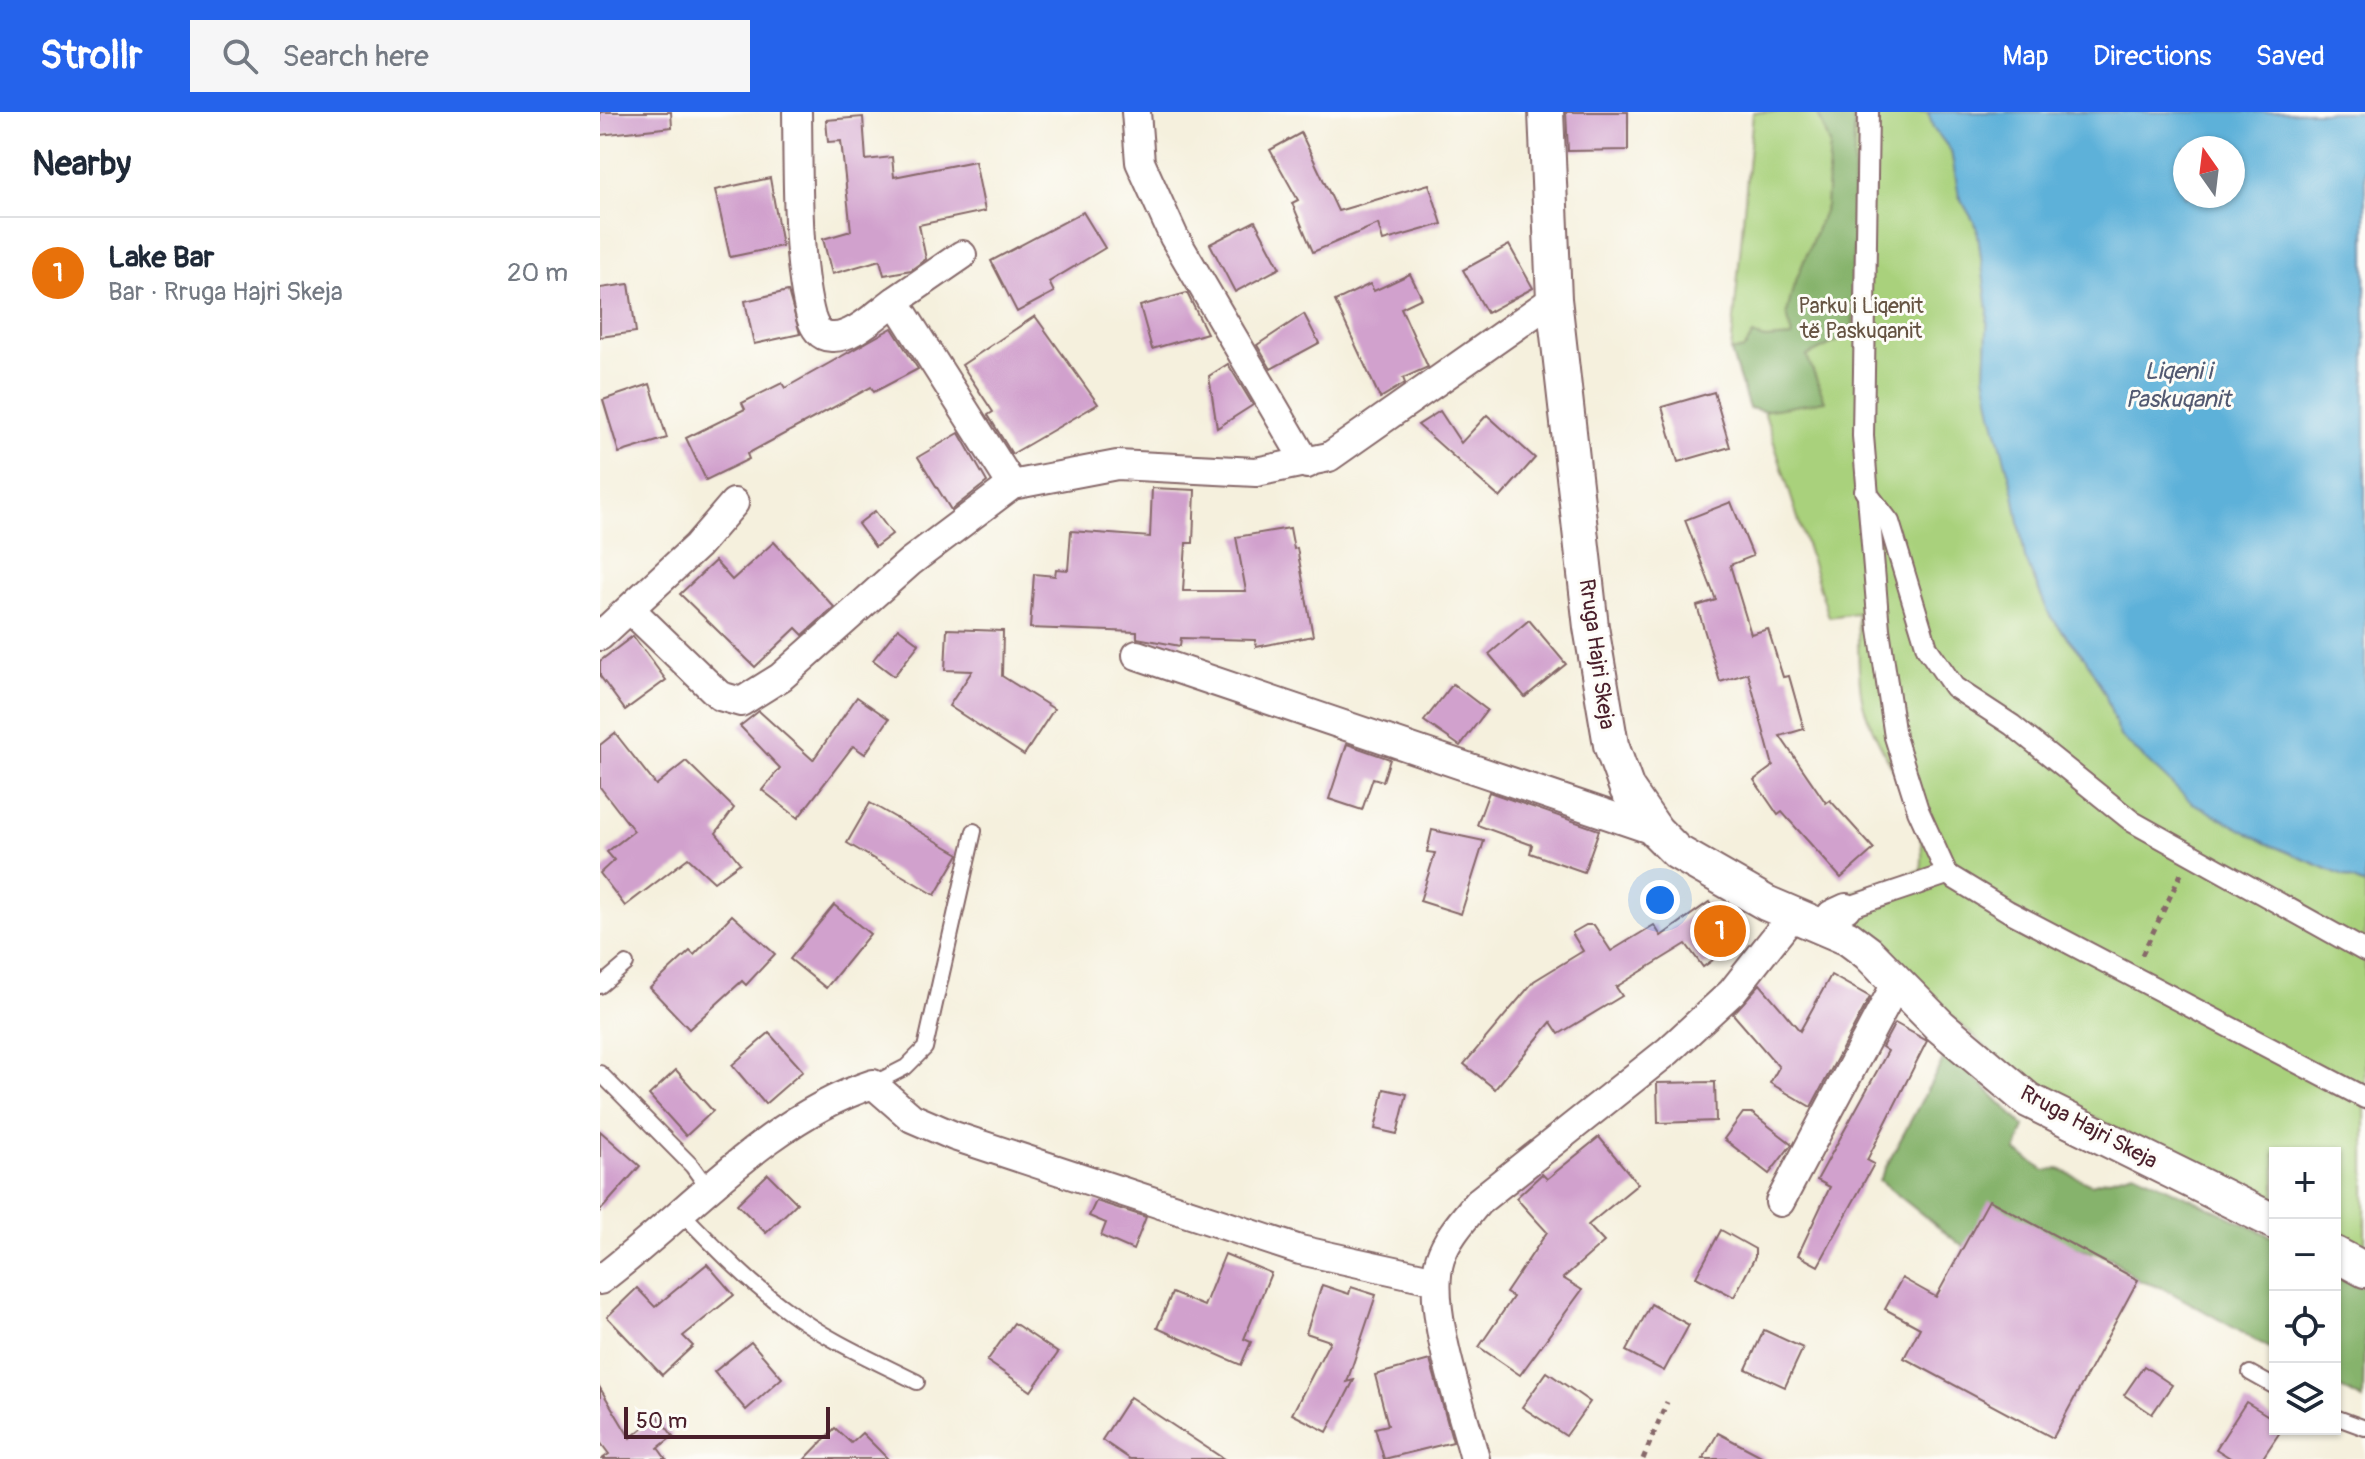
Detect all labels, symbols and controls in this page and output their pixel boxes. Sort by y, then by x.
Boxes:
search box [190,20,750,92]
text: Strollr [40,32,142,80]
icon: search [218,34,262,78]
text: Search here [282,38,429,75]
text: Map [2002,39,2049,74]
text: Directions [2093,39,2212,74]
text: Saved [2256,39,2325,74]
north arrow [2173,136,2245,208]
text: Nearby [32,143,131,186]
text: Lake Bar [108,239,214,276]
text: 1 [53,257,63,289]
text: 20 m [507,257,568,289]
text: Bar · Rruga Hajri Skeja [108,276,343,308]
park label: Parku i Liqenit të Paskuqanit [1798,292,1924,345]
water label: Liqeni i Paskuqanit [2125,357,2233,414]
street label: Rruga Hajri Skeja [1573,577,1621,731]
your location [1640,880,1680,920]
pin: 1 [1694,901,1746,961]
street label: Rruga Hajri Skeja [2015,1079,2163,1175]
map controls [2269,1147,2341,1435]
button: + [2269,1147,2341,1219]
button: − [2269,1219,2341,1291]
button: locate [2269,1291,2341,1363]
button: layers [2269,1363,2341,1435]
scale bar [624,1403,830,1439]
text: 50 m [636,1407,687,1435]

